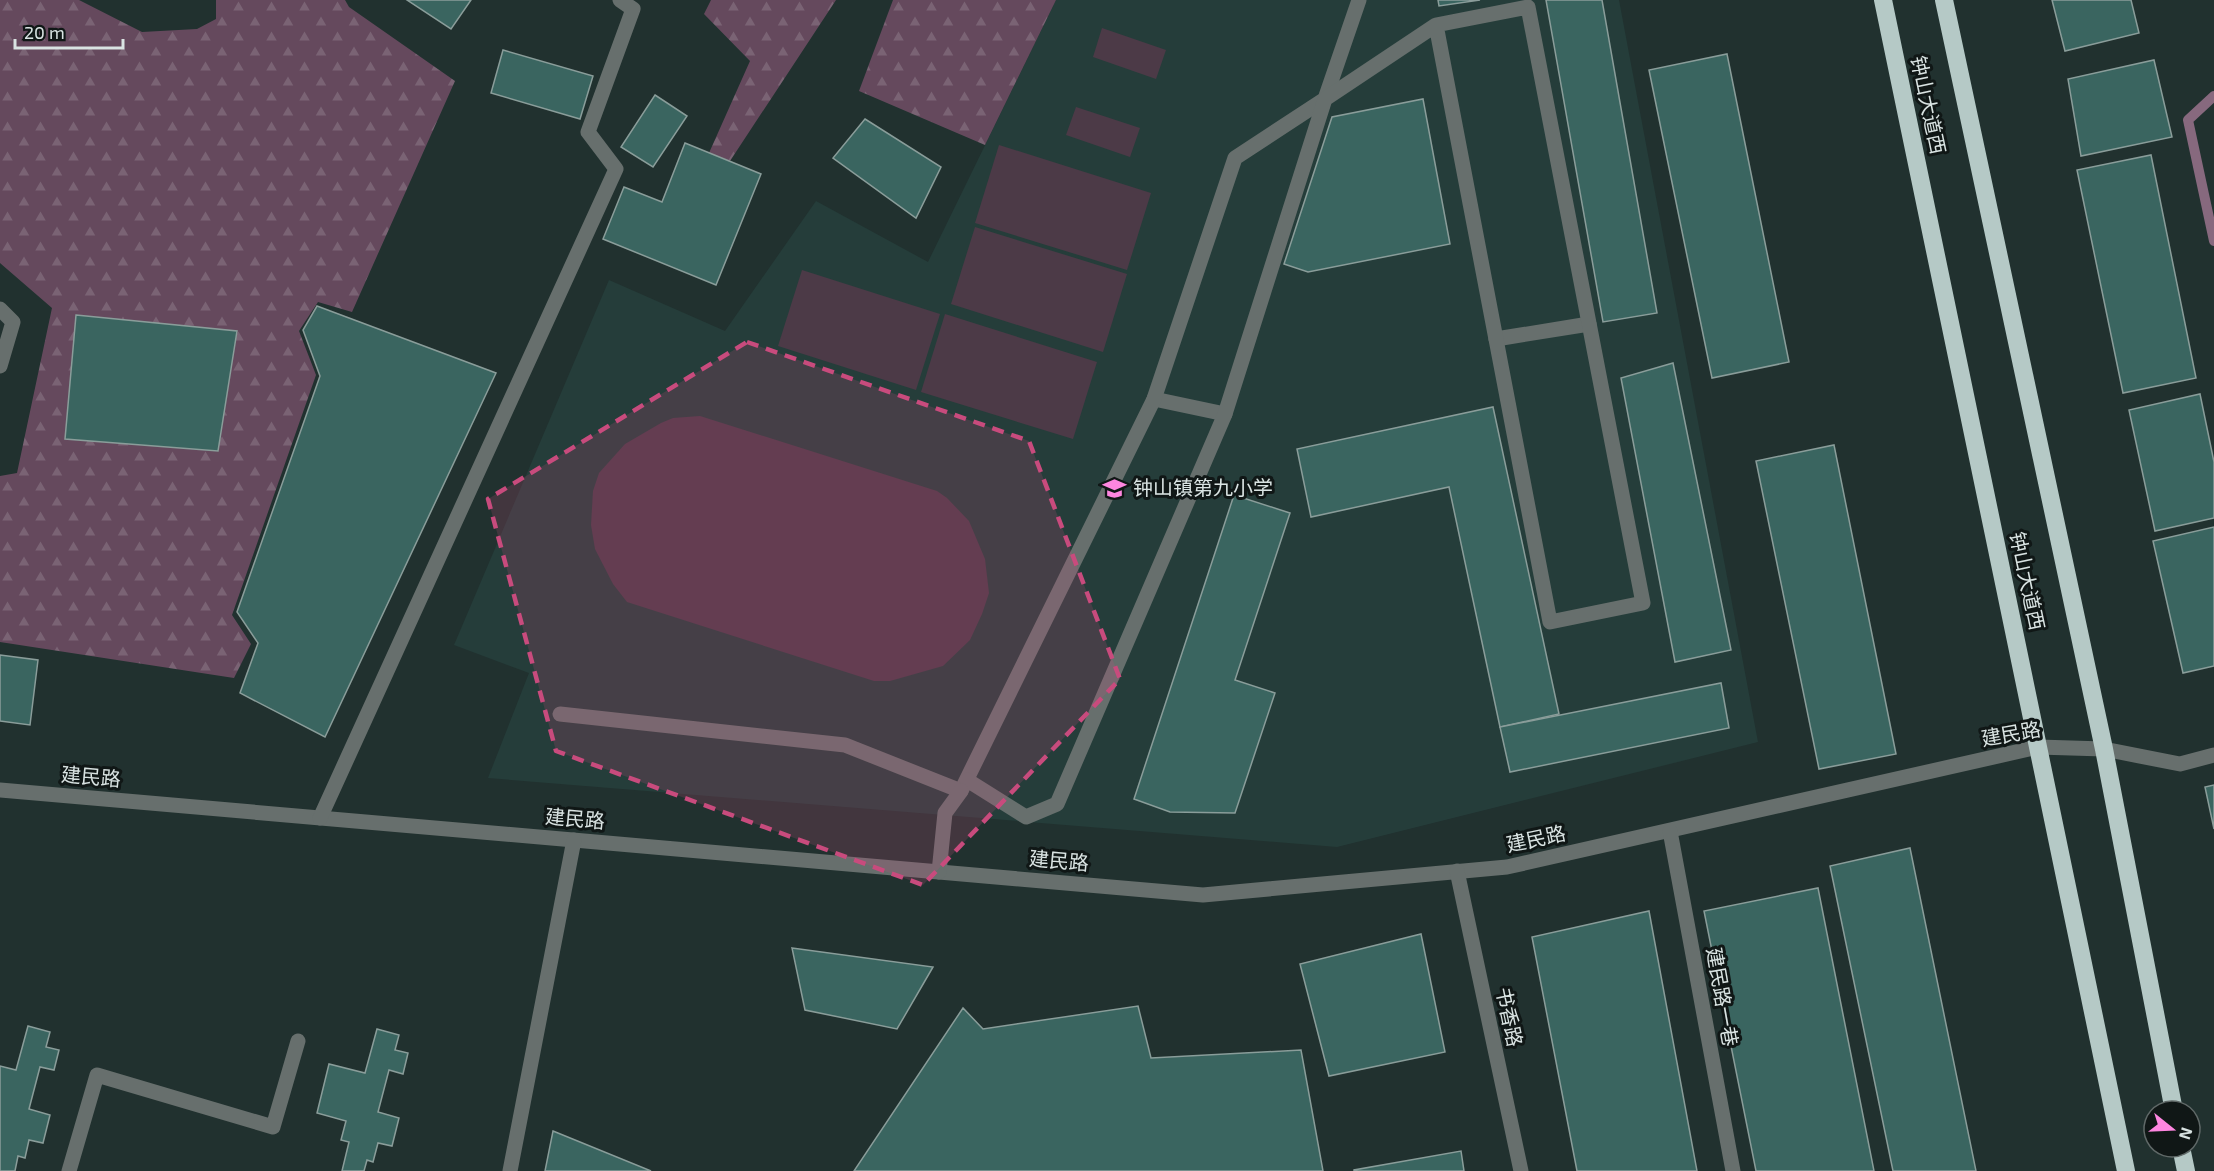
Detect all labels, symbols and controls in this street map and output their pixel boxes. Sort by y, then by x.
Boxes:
scale bar [15,12,123,50]
text: 20 m [24,21,65,43]
street label: 钟山大道西 [1907,53,1951,156]
school or university icon: 钟山镇第九小学 [1102,475,1128,501]
place label: 钟山镇第九小学 [1133,475,1273,499]
street label: 钟山大道西 [2006,529,2050,632]
street label: 建民路 [1979,716,2042,750]
street label: 建民路 [60,761,122,791]
street label: 建民路 [544,803,606,833]
street label: 建民路 [1504,820,1568,856]
street label: 建民路 [1028,845,1090,875]
street label: 建民路一巷 [1702,946,1743,1048]
street label: 书香路 [1492,985,1528,1049]
north arrow [2142,1099,2202,1159]
text: N [2176,1125,2198,1142]

